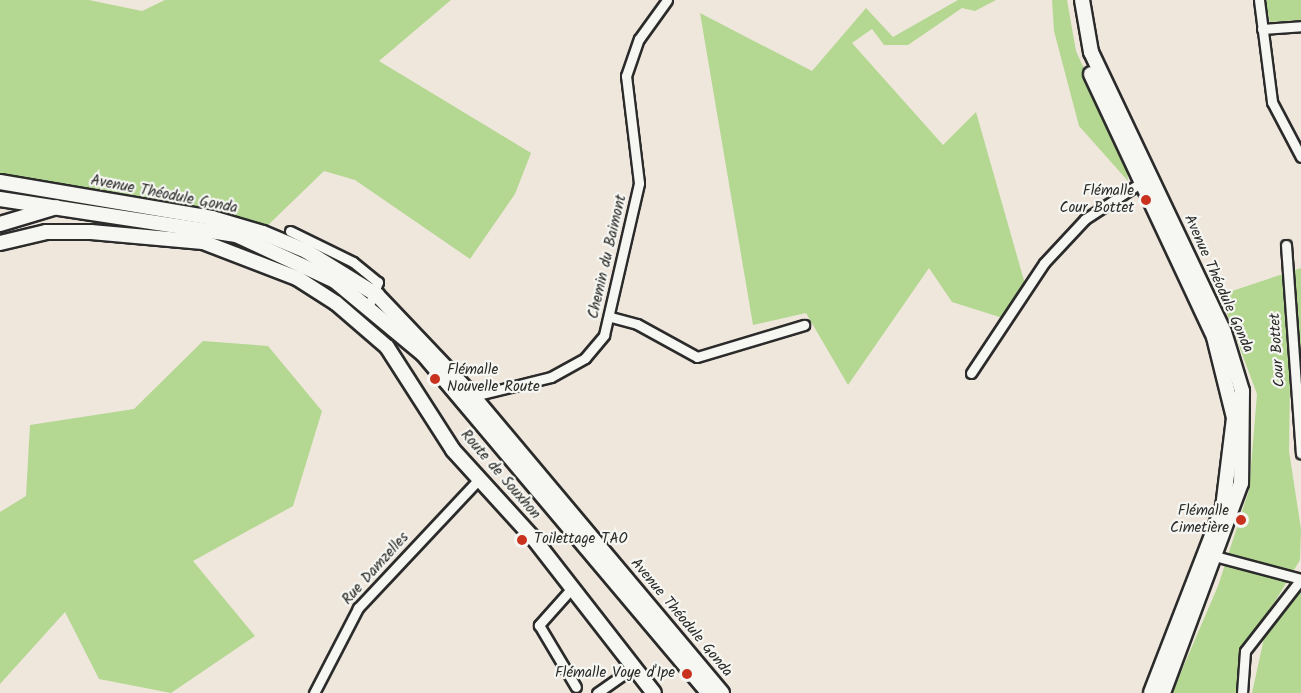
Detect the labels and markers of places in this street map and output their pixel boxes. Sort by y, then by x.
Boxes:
place label: Flémalle Cour Bottet [1060,182,1134,217]
marker: Flémalle Cour Bottet [1139,193,1153,207]
place label: Flémalle Nouvelle Route [447,361,540,396]
marker: Flémalle Nouvelle Route [428,372,442,386]
place label: Flémalle Cimetière [1170,502,1229,537]
marker: Flémalle Cimetière [1234,513,1248,527]
place label: Toilettage TAO [534,531,628,549]
marker: Toilettage TAO [515,533,529,547]
place label: Flémalle Voye d'Ipe [555,665,675,683]
marker: Flémalle Voye d'Ipe [680,667,694,681]

